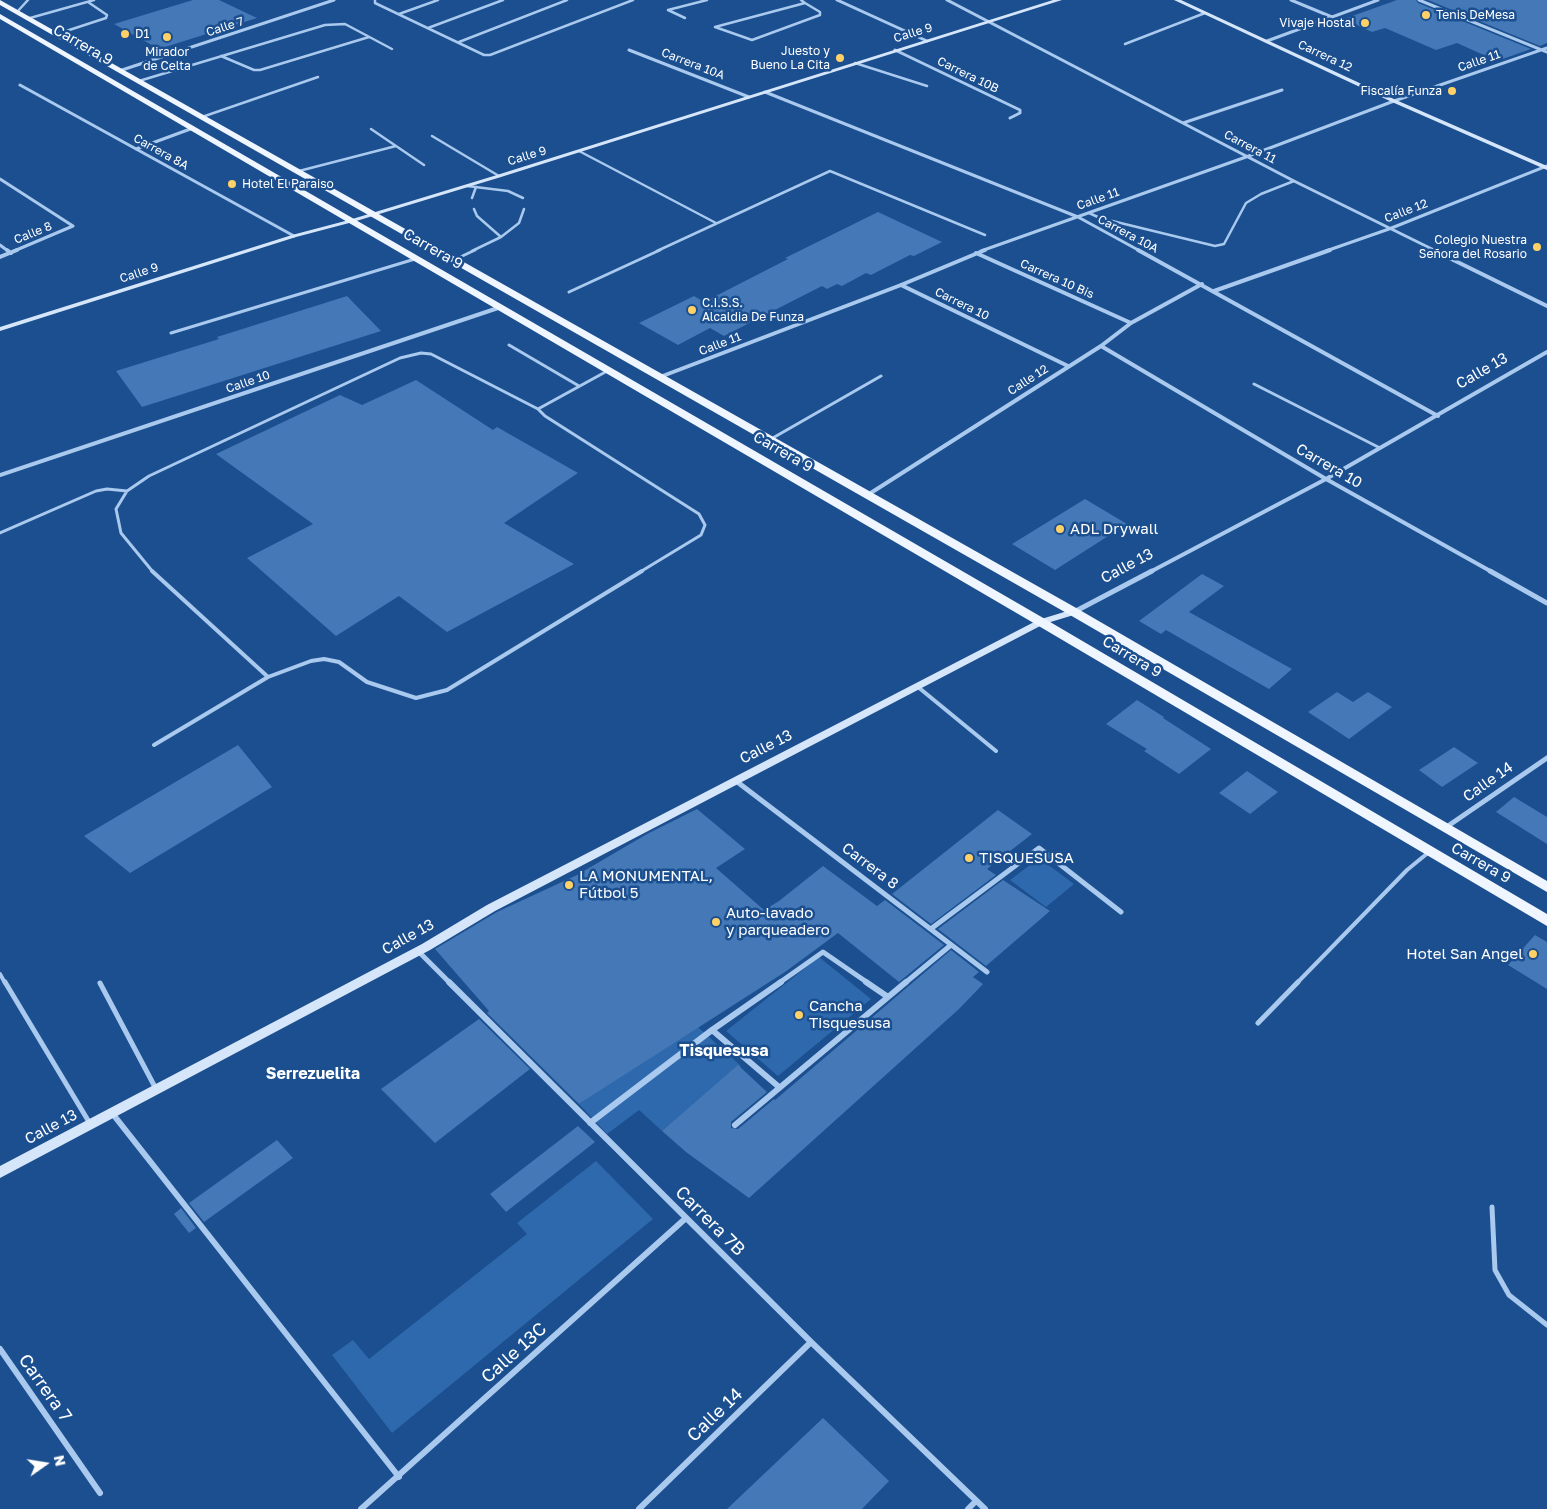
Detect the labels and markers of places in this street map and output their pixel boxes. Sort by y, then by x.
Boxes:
place label: Tenis DeMesa [1436,8,1515,22]
marker: Tenis DeMesa [1420,9,1432,21]
place label: Vivaje Hostal [1279,16,1355,30]
marker: Vivaje Hostal [1359,17,1371,29]
place label: D1 [135,27,149,41]
marker: D1 [119,28,131,40]
marker: Mirador de Celta [161,31,173,43]
place label: Juesto y Bueno La Cita [750,44,830,72]
place label: Mirador de Celta [143,45,191,73]
marker: Juesto y Bueno La Cita [834,52,846,64]
place label: Fiscalía Funza [1360,84,1442,98]
marker: Fiscalía Funza [1446,85,1458,97]
place label: Hotel El Paraiso [242,177,334,191]
marker: Hotel El Paraiso [226,178,238,190]
place label: Colegio Nuestra Señora del Rosario [1419,233,1527,261]
marker: Colegio Nuestra Señora del Rosario [1531,241,1543,253]
place label: C.I.S.S. Alcaldia De Funza [702,296,804,324]
marker: C.I.S.S. Alcaldia De Funza [686,304,698,316]
place label: ADL Drywall [1070,520,1158,538]
marker: ADL Drywall [1054,523,1066,535]
place label: TISQUESUSA [979,849,1074,867]
marker: TISQUESUSA [963,852,975,864]
place label: LA MONUMENTAL, Fútbol 5 [579,867,713,902]
marker: LA MONUMENTAL, Fútbol 5 [563,879,575,891]
place label: Auto-lavado y parqueadero [726,904,830,939]
marker: Auto-lavado y parqueadero [710,916,722,928]
place label: Hotel San Angel [1406,945,1523,963]
marker: Hotel San Angel [1527,948,1539,960]
place label: Cancha Tisquesusa [809,997,891,1032]
marker: Cancha Tisquesusa [793,1009,805,1021]

